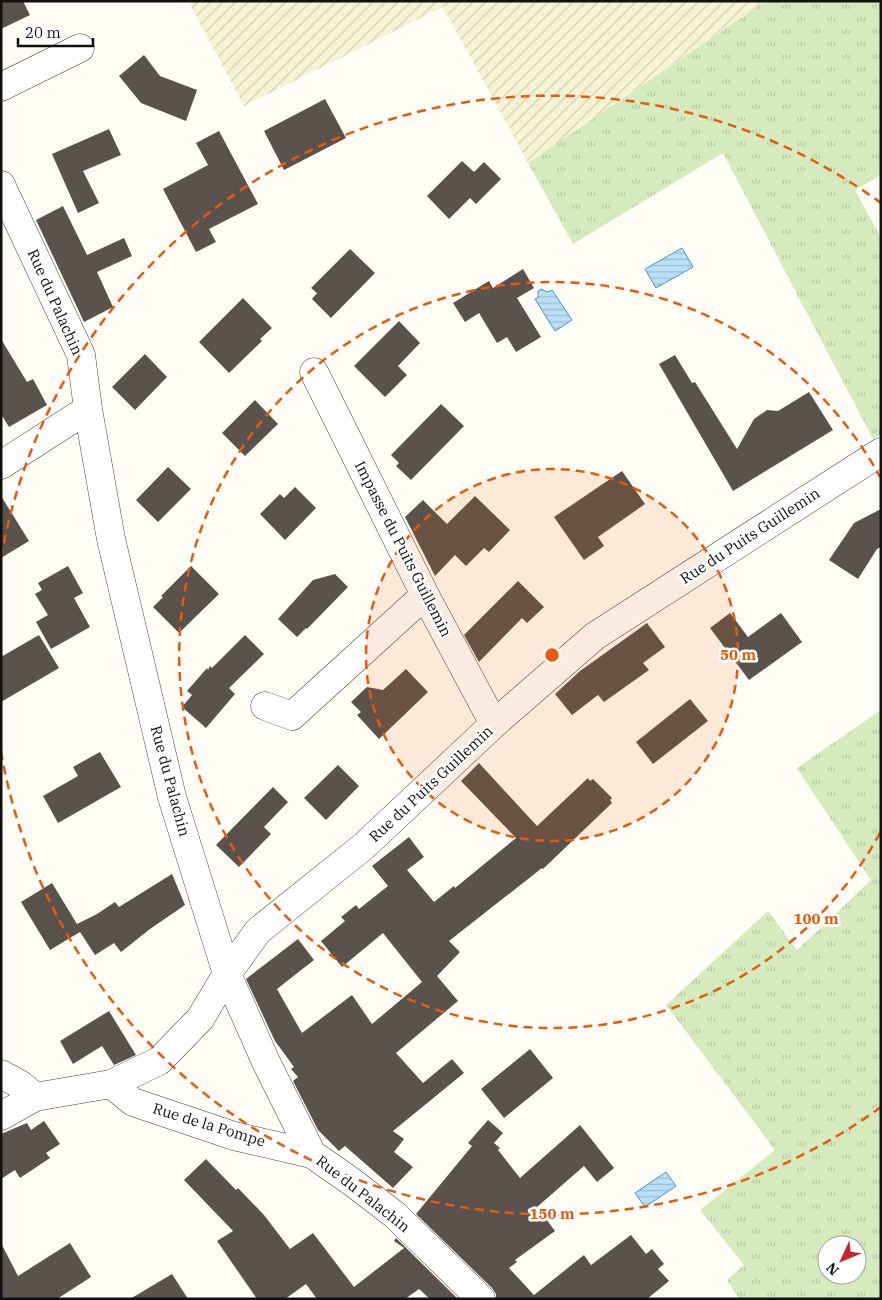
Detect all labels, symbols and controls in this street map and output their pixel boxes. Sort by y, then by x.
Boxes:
scale bar [18,15,92,47]
text: 20 m [25,23,61,42]
street label: Rue du Palachin [24,246,88,358]
street label: Impasse du Puits Guillemin [351,458,456,640]
street label: Rue du Puits Guillemin [676,483,823,588]
text: 50 m [720,645,756,664]
centre of rings [543,646,561,664]
street label: Rue du Puits Guillemin [365,721,497,846]
street label: Rue du Palachin [147,723,195,839]
text: 100 m [793,909,839,928]
street label: Rue de la Pompe [150,1098,268,1151]
street label: Rue du Palachin [312,1151,414,1236]
text: 150 m [529,1204,575,1223]
north arrow [817,1235,867,1285]
text: N [822,1259,843,1279]

